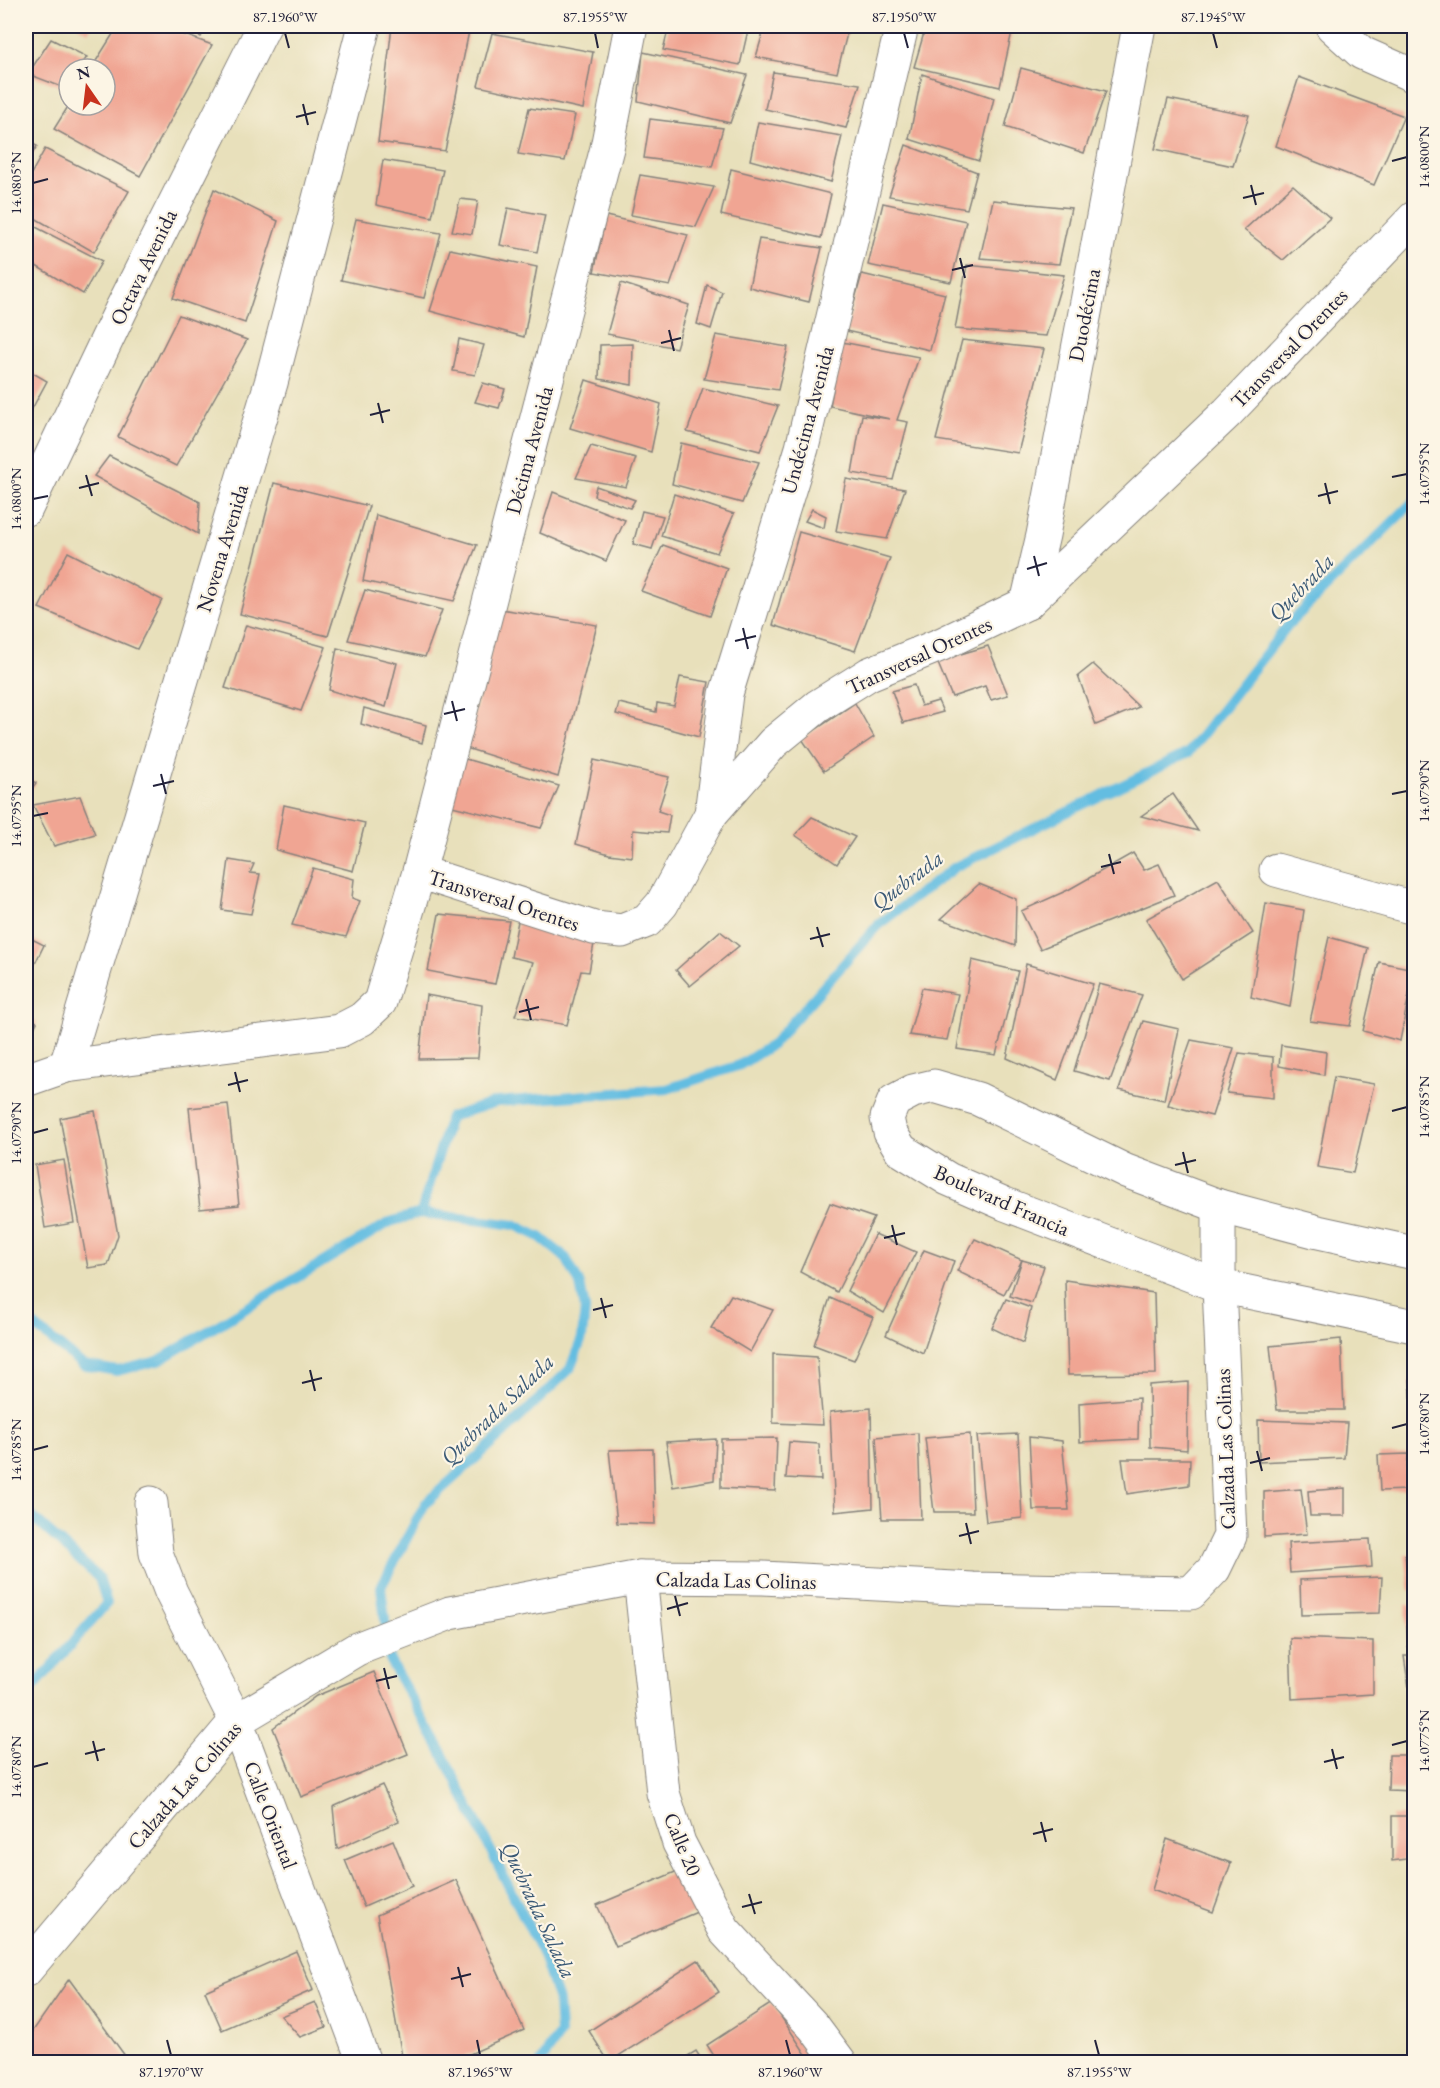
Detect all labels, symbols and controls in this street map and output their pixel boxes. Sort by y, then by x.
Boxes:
text: 87.1960°W [253,7,318,26]
text: 87.1955°W [563,7,628,26]
text: 87.1950°W [872,7,937,26]
text: 87.1945°W [1181,7,1246,26]
north arrow [57,57,117,117]
text: N [75,61,92,85]
text: 14.0800°N [1414,125,1433,188]
text: 14.0805°N [6,151,25,214]
street label: Octava Avenida [103,204,183,329]
street label: Duodécima [1062,266,1106,364]
street label: Transversal Orentes [1225,282,1354,414]
street label: Undécima Avenida [774,342,840,497]
street label: Décima Avenida [499,382,559,517]
text: 14.0795°N [1414,442,1433,505]
text: 14.0800°N [6,467,25,530]
street label: Novena Avenida [190,480,254,615]
water label: Quebrada [1262,547,1340,627]
street label: Transversal Orentes [842,609,996,700]
text: 14.0790°N [1414,759,1433,822]
text: 14.0795°N [6,784,25,847]
water label: Quebrada [865,843,949,917]
street label: Transversal Orentes [425,863,583,937]
text: 14.0785°N [1414,1075,1433,1138]
text: 14.0790°N [6,1101,25,1164]
street label: Boulevard Francia [930,1158,1074,1242]
water label: Quebrada Salada [434,1347,560,1471]
street label: Calzada Las Colinas [1209,1368,1241,1530]
text: 14.0780°N [1414,1392,1433,1455]
text: 14.0785°N [6,1418,25,1481]
street label: Calzada Las Colinas [655,1565,817,1595]
text: 14.0775°N [1414,1709,1433,1772]
street label: Calzada Las Colinas [121,1715,247,1855]
text: 14.0780°N [6,1735,25,1798]
street label: Calle Oriental [238,1757,304,1873]
street label: Calle 20 [658,1808,708,1880]
water label: Quebrada Salada [495,1837,583,1983]
text: 87.1970°W [139,2062,204,2081]
text: 87.1965°W [448,2062,513,2081]
text: 87.1960°W [758,2062,823,2081]
text: 87.1955°W [1067,2062,1132,2081]

